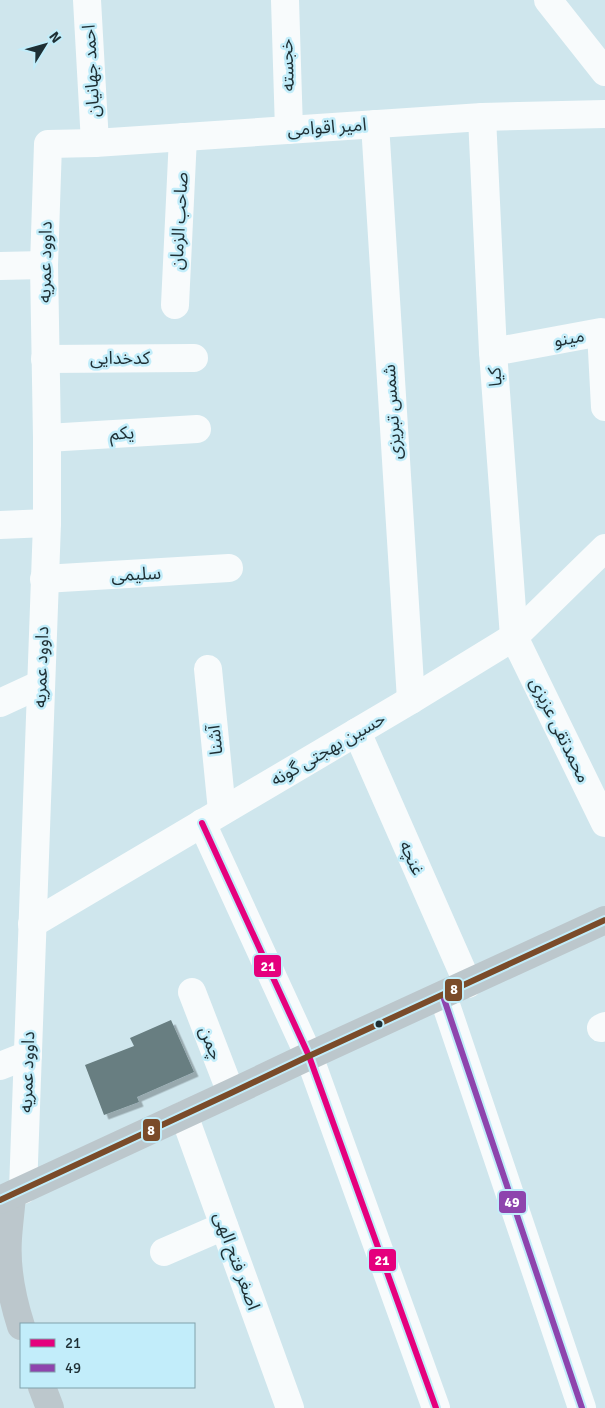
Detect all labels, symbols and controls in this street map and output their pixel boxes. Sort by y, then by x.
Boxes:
north arrow [20,20,70,70]
street label: احمد جهانیان [78,24,104,118]
text: N [45,28,65,46]
street label: خجسته [275,38,299,92]
street label: امیر اقوامی [287,113,367,141]
street label: صاحب الزمان [165,171,193,271]
street label: داوود عمریه [33,221,57,303]
street label: مینو [552,324,586,352]
street label: کدخدایی [90,347,151,369]
street label: شمس تبریزی [378,364,406,460]
street label: کیا [483,366,507,387]
street label: یکم [109,421,135,447]
street label: سلیمی [111,562,161,586]
street label: داوود عمریه [29,626,53,708]
street label: محمدتقی عزیزی [525,674,595,786]
street label: حسین بهجتی گونه [267,707,389,791]
street label: آشنا [202,723,227,756]
street label: غنچه [395,837,429,879]
line badge: 21 [253,954,282,978]
text: 21 [260,958,276,975]
line badge: 8 [444,978,463,1002]
text: 8 [450,981,458,998]
unlabelled marker [374,1019,384,1029]
street label: چمن [195,1023,227,1063]
street label: داوود عمریه [15,1031,39,1113]
line badge: 8 [142,1118,161,1142]
text: 8 [147,1122,155,1139]
line badge: 49 [498,1190,527,1214]
text: 49 [504,1194,520,1211]
street label: اصغر فتح الهی [207,1209,265,1314]
line badge: 21 [368,1248,397,1272]
text: 21 [374,1252,390,1269]
legend [20,1323,195,1388]
text: 21 [65,1334,81,1352]
text: 49 [65,1359,81,1377]

